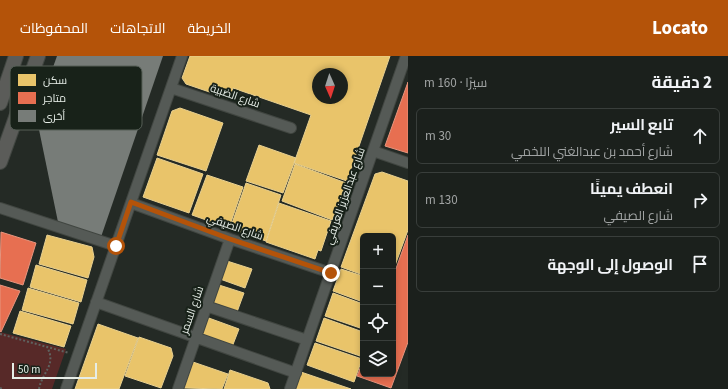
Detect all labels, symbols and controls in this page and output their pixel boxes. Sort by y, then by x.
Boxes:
text: Locato [652,15,708,42]
text: المحفوظات [20,19,88,39]
text: الاتجاهات [110,19,166,39]
text: الخريطة [188,19,231,39]
legend [10,66,142,130]
north arrow [312,68,348,104]
text: 2 دقيقة [652,71,712,95]
text: سكن [43,73,67,88]
text: سيرًا · 160 m [424,74,487,92]
street label: شارع الضبية [208,80,262,112]
text: متاجر [42,91,66,106]
text: أخرى [43,109,65,124]
text: تابع السير [610,115,673,136]
icon: ahead [689,125,711,147]
text: 30 m [425,127,451,145]
text: شارع أحمد بن عبدالغني اللخمي [511,143,673,161]
street label: شارع عبدالعزيز العريفي [321,146,370,247]
text: انعطف يمينًا [590,179,673,200]
icon: right [689,189,711,211]
text: 130 m [425,191,458,209]
text: شارع الصيفي [603,207,673,225]
street label: شارع الصيفي [204,210,265,245]
map controls [360,233,396,377]
button: + [360,233,396,269]
route start [107,237,125,255]
icon: arrive [689,253,711,275]
text: الوصول إلى الوجهة [547,255,673,276]
route end [322,264,340,282]
button: − [360,269,396,305]
street label: شارع السمر [176,284,207,337]
button: locate [360,305,396,341]
button: layers [360,341,396,377]
scale bar [12,361,97,380]
text: 50 m [18,362,40,377]

